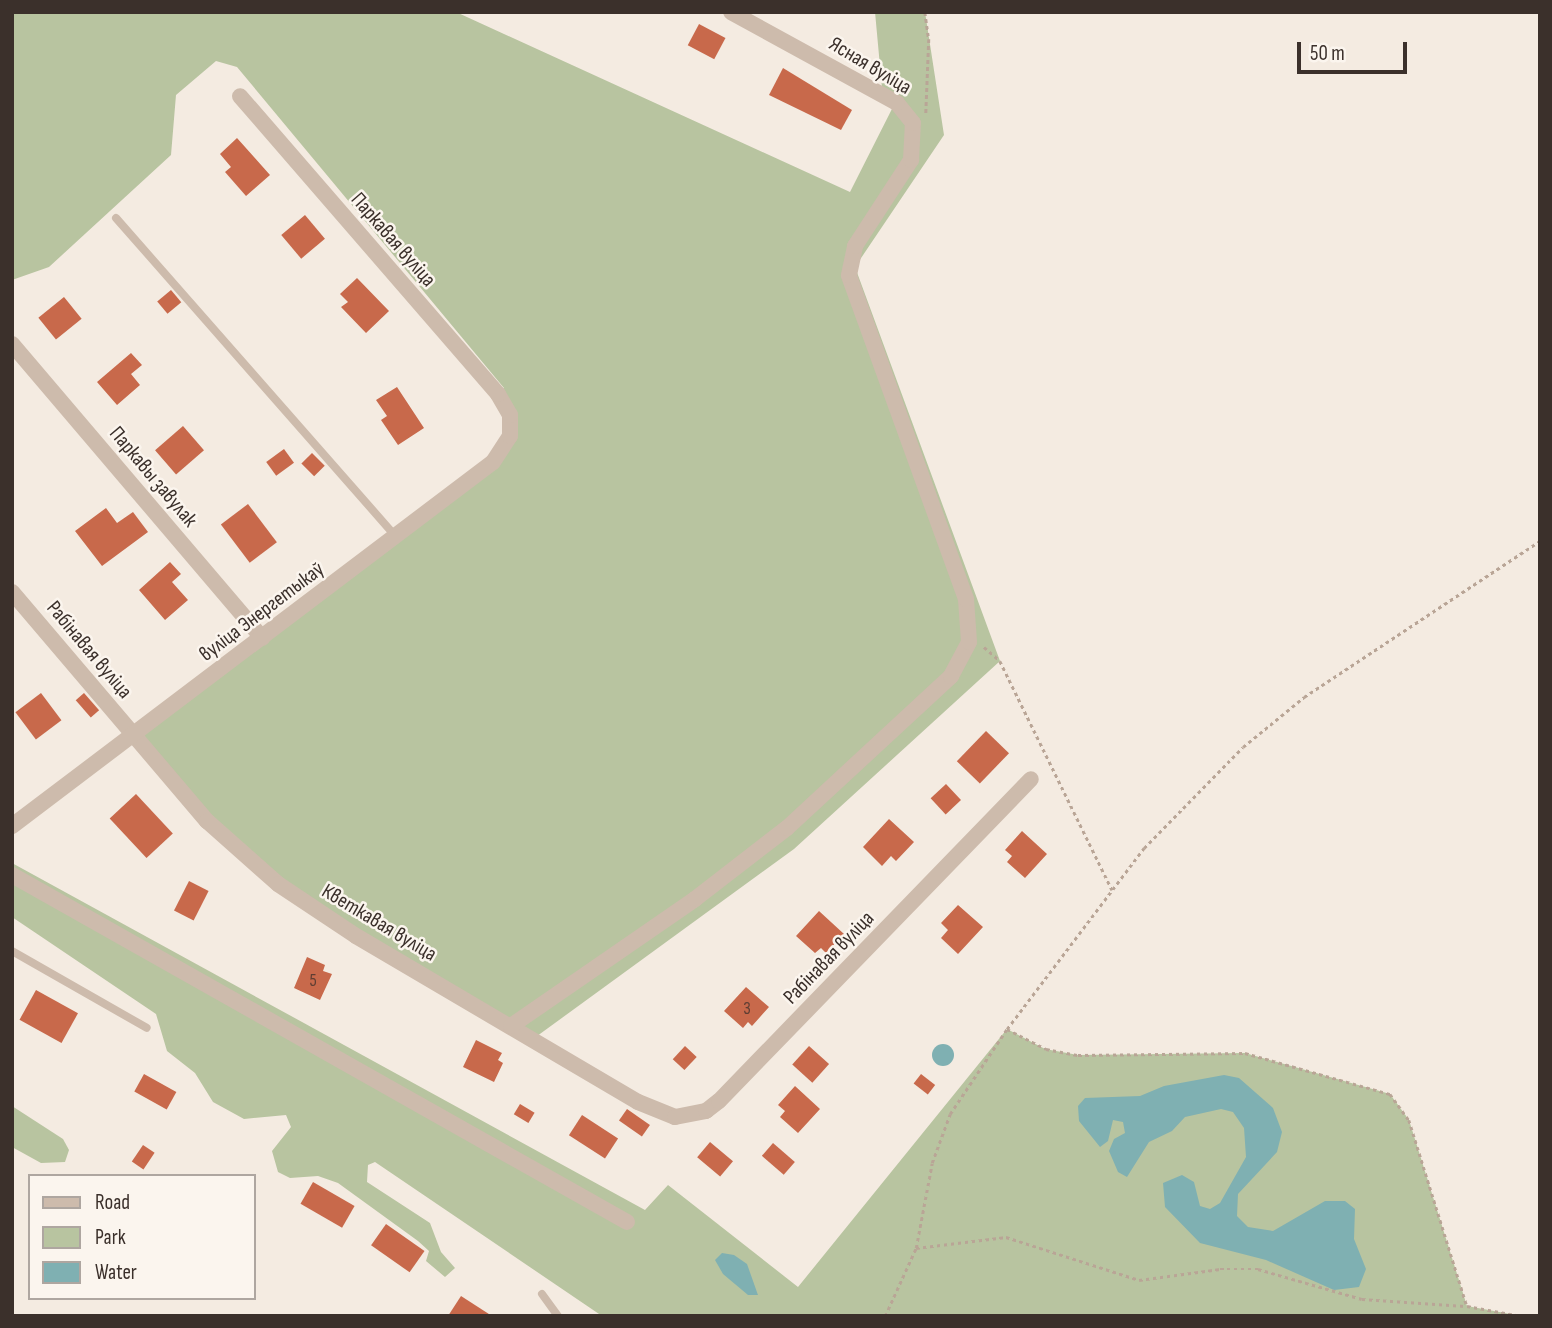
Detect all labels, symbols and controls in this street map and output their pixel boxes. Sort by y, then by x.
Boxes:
scale bar [1300,28,1410,72]
street label: Ясная вуліца [824,32,916,100]
text: 50 m [1310,41,1345,66]
street label: Паркавая вуліца [345,188,441,292]
street label: Паркавы завулак [104,422,202,532]
street label: вуліца Энергетыкаў [195,557,329,667]
street label: Рабінавая вуліца [41,596,137,704]
street label: Кветкавая вуліца [317,879,441,967]
street label: Рабінавая вуліца [778,906,880,1010]
house number: 5 [309,970,317,992]
house number: 3 [743,998,751,1020]
legend [28,1174,256,1300]
text: Road [95,1190,130,1215]
text: Park [95,1225,126,1250]
text: Water [95,1260,137,1285]

